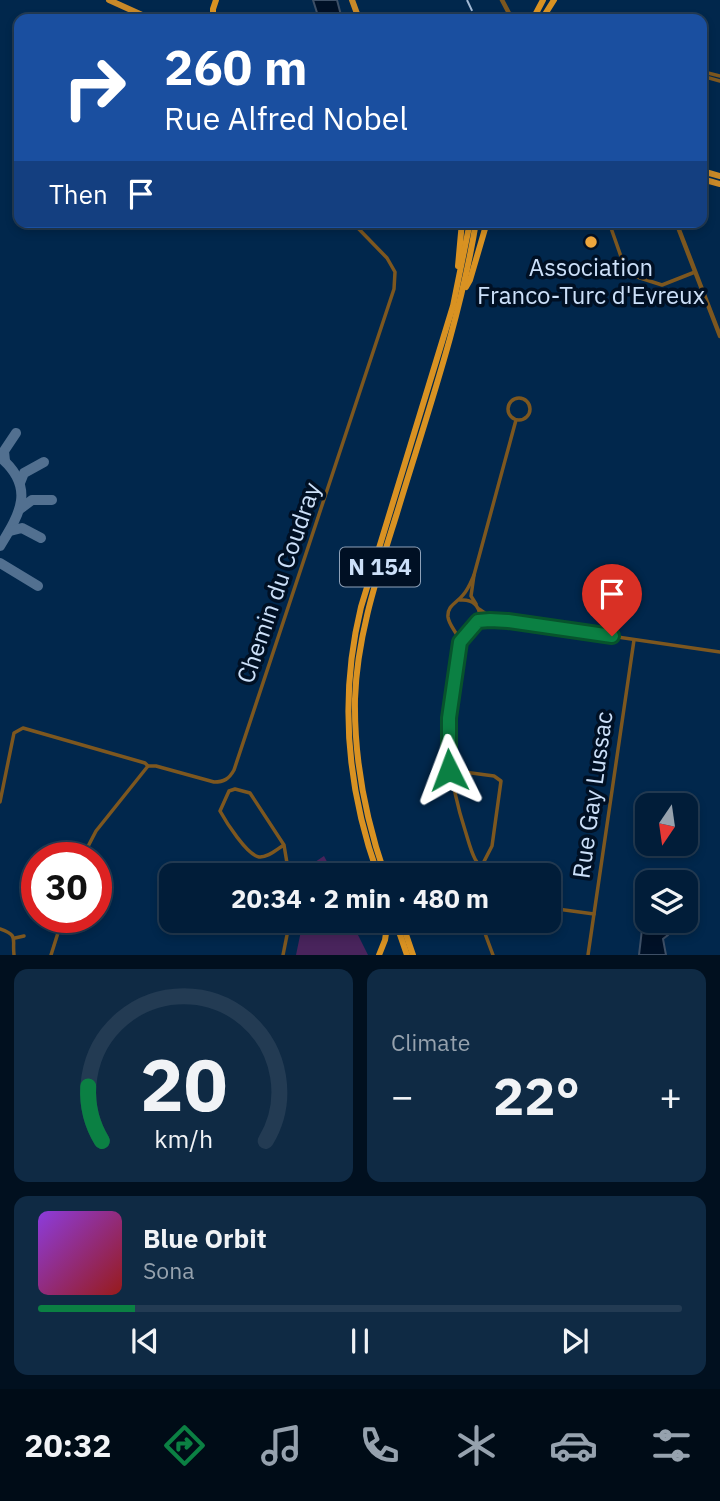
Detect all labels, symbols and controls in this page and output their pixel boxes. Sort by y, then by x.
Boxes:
text: 260 m [164,35,308,98]
icon: right [49,42,140,133]
text: Rue Alfred Nobel [164,97,408,139]
icon: arrive [122,175,160,213]
text: Then [49,177,108,211]
marker: Association Franco-Turc d'Evreux [583,234,599,250]
place label: Association Franco-Turc d'Evreux [477,251,705,311]
street label: Chemin du Coudray [229,478,327,687]
road number: N 154 [340,548,420,586]
pin [582,564,642,636]
icon: arrive [593,575,631,613]
street label: Rue Gay Lussac [564,709,620,880]
position arrow [412,733,486,807]
north arrow [635,793,698,856]
map controls [635,793,698,933]
speed limit sign: 30 [21,842,112,933]
button: layers [635,870,698,933]
text: 20:34 · 2 min · 480 m [231,881,489,915]
text: Climate [391,1027,470,1057]
text: 20 [140,1037,227,1132]
text: 22° [493,1062,580,1129]
text: − [391,1071,414,1120]
text: + [659,1071,682,1120]
text: km/h [154,1122,213,1155]
text: Blue Orbit [143,1221,267,1255]
text: Sona [143,1255,195,1285]
icon: previous [126,1322,164,1360]
icon: pause [341,1322,379,1360]
icon: next [556,1322,594,1360]
icon: directions [160,1421,209,1470]
icon: music [257,1421,306,1470]
icon: phone [355,1421,404,1470]
icon: climate [452,1421,501,1470]
icon: car [549,1421,598,1470]
icon: filters [647,1421,696,1470]
text: 20:32 [24,1424,112,1466]

